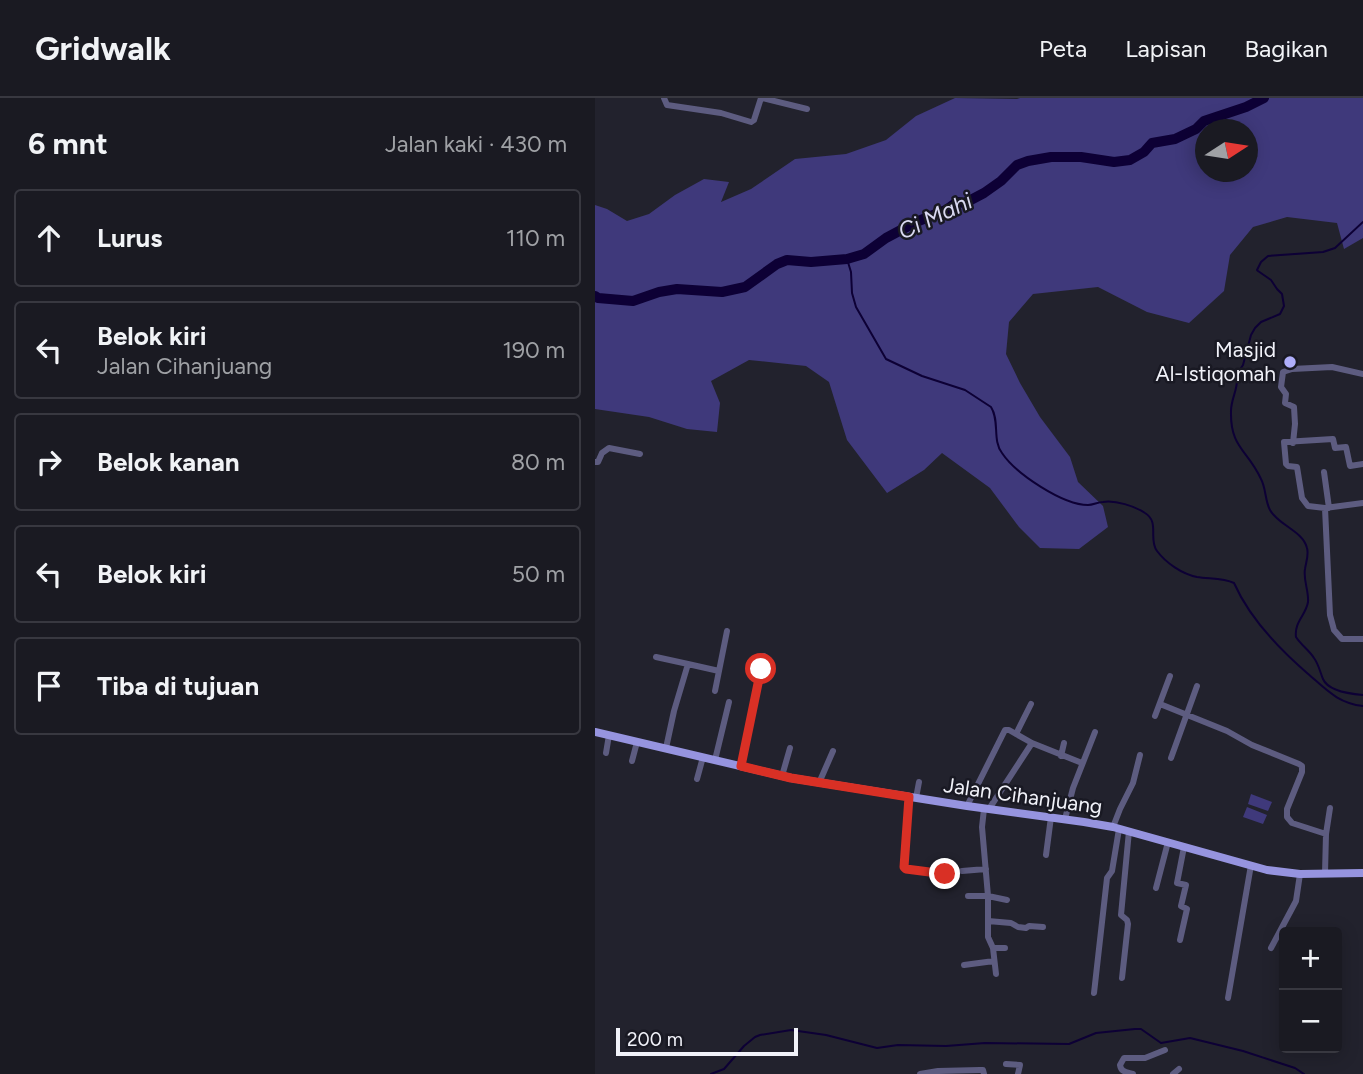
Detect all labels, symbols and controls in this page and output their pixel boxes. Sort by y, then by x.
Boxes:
text: Gridwalk [35,29,171,68]
text: Peta [1039,34,1087,63]
text: Lapisan [1125,34,1206,63]
text: Bagikan [1244,34,1328,63]
north arrow [1195,119,1258,182]
text: 6 mnt [28,125,108,162]
text: Jalan kaki · 430 m [385,130,567,158]
water label: Ci Mahi [893,186,977,245]
icon: ahead [30,219,68,257]
text: Lurus [97,222,162,254]
text: 110 m [506,224,565,252]
text: Belok kiri [97,320,206,352]
icon: left [30,331,68,369]
text: 190 m [502,336,565,364]
place label: Masjid Al-Istiqomah [1156,337,1276,386]
text: Jalan Cihanjuang [97,352,272,380]
marker: Masjid Al-Istiqomah [1282,354,1298,370]
icon: right [30,443,68,481]
text: Belok kanan [97,446,240,478]
text: 80 m [511,448,565,476]
icon: left [30,555,68,593]
text: Belok kiri [97,558,206,590]
text: 50 m [512,560,565,588]
route start [745,653,776,684]
icon: arrive [30,667,68,705]
text: Tiba di tujuan [97,670,259,702]
street label: Jalan Cihanjuang [942,772,1104,819]
route end [929,858,960,889]
map controls [1279,927,1342,1053]
button: + [1279,927,1342,990]
button: − [1279,990,1342,1053]
scale bar [616,1025,798,1057]
text: 200 m [627,1028,683,1051]

